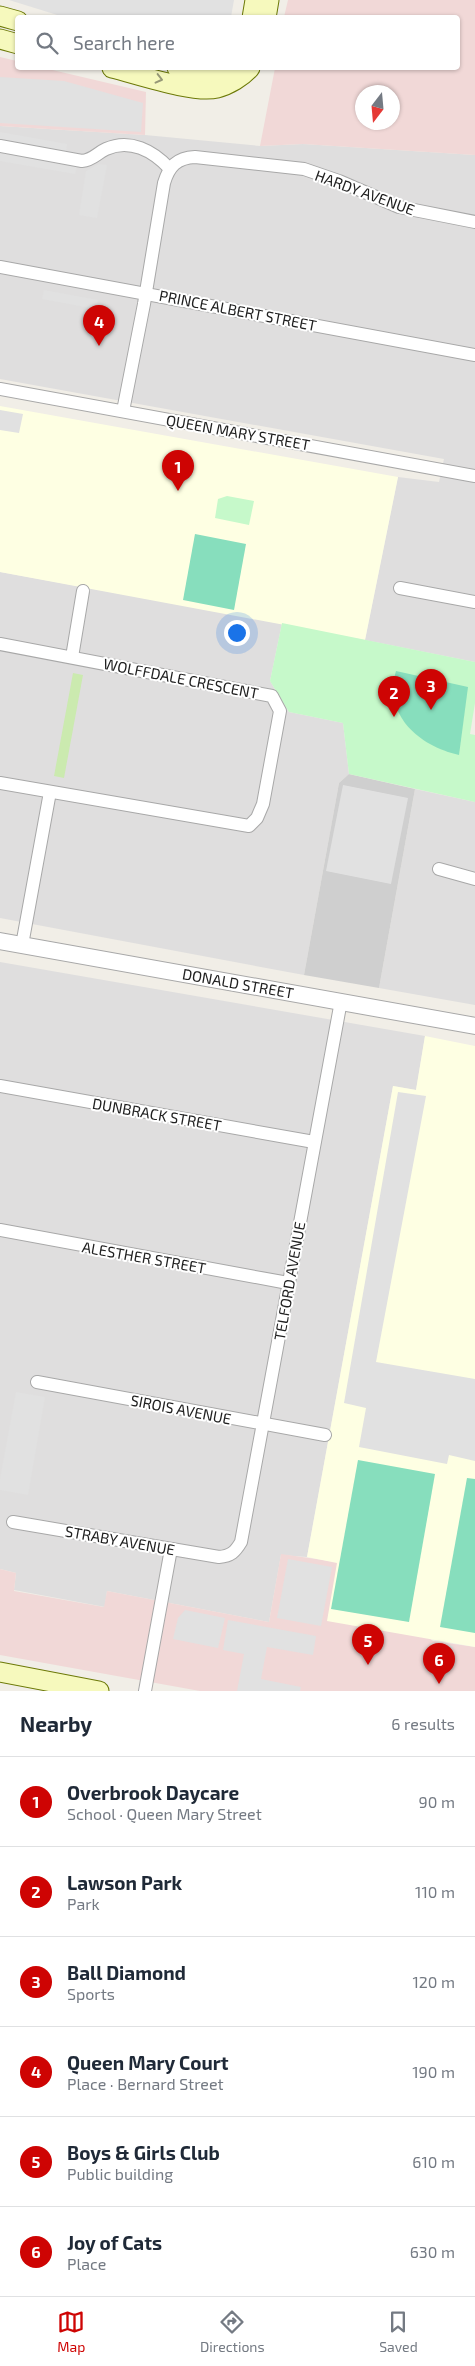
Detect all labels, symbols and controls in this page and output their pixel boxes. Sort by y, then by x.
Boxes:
search box [15,15,460,70]
icon: search [33,29,61,57]
text: Search here [73,31,175,54]
one-way arrow [154,73,163,84]
north arrow [355,85,400,130]
street label: HARDY AVENUE [313,166,417,218]
street label: PRINCE ALBERT STREET [158,286,319,334]
pin: 4 [83,305,115,346]
street label: QUEEN MARY STREET [164,410,312,455]
pin: 1 [162,450,194,491]
your location [224,620,250,646]
street label: WOLFFDALE CRESCENT [102,654,260,702]
pin: 3 [415,669,447,710]
pin: 2 [378,676,410,717]
street label: DONALD STREET [181,964,295,1002]
street label: DUNBRACK STREET [91,1094,223,1134]
street label: TELFORD AVENUE [270,1220,308,1342]
street label: ALESTHER STREET [81,1237,208,1277]
street label: SIROIS AVENUE [129,1390,233,1428]
street label: STRABY AVENUE [64,1521,176,1559]
pin: 5 [352,1624,384,1665]
pin: 6 [423,1643,455,1684]
text: Nearby [20,1711,92,1736]
text: 6 results [391,1714,455,1733]
text: Overbrook Daycare [67,1781,239,1804]
text: 1 [33,1792,39,1811]
text: 90 m [419,1792,455,1811]
text: School · Queen Mary Street [67,1804,262,1823]
text: Lawson Park [67,1871,182,1894]
text: 2 [31,1882,41,1901]
text: 110 m [415,1882,455,1901]
text: Park [67,1894,100,1913]
text: Ball Diamond [67,1961,186,1984]
text: 3 [31,1972,41,1991]
text: 120 m [412,1972,455,1991]
text: Sports [67,1984,115,2003]
text: Queen Mary Court [67,2051,229,2074]
text: 4 [31,2062,41,2081]
text: 190 m [412,2062,455,2081]
text: Place · Bernard Street [67,2074,224,2093]
text: Boys & Girls Club [67,2141,220,2164]
text: 5 [32,2152,40,2171]
text: 610 m [412,2152,455,2171]
text: Public building [67,2164,173,2183]
text: Joy of Cats [67,2231,162,2254]
text: 6 [31,2242,41,2261]
text: 630 m [410,2242,455,2261]
text: Place [67,2254,106,2273]
tab: Map [57,2308,85,2355]
tab: Directions [200,2308,265,2355]
tab: Saved [379,2308,418,2355]

